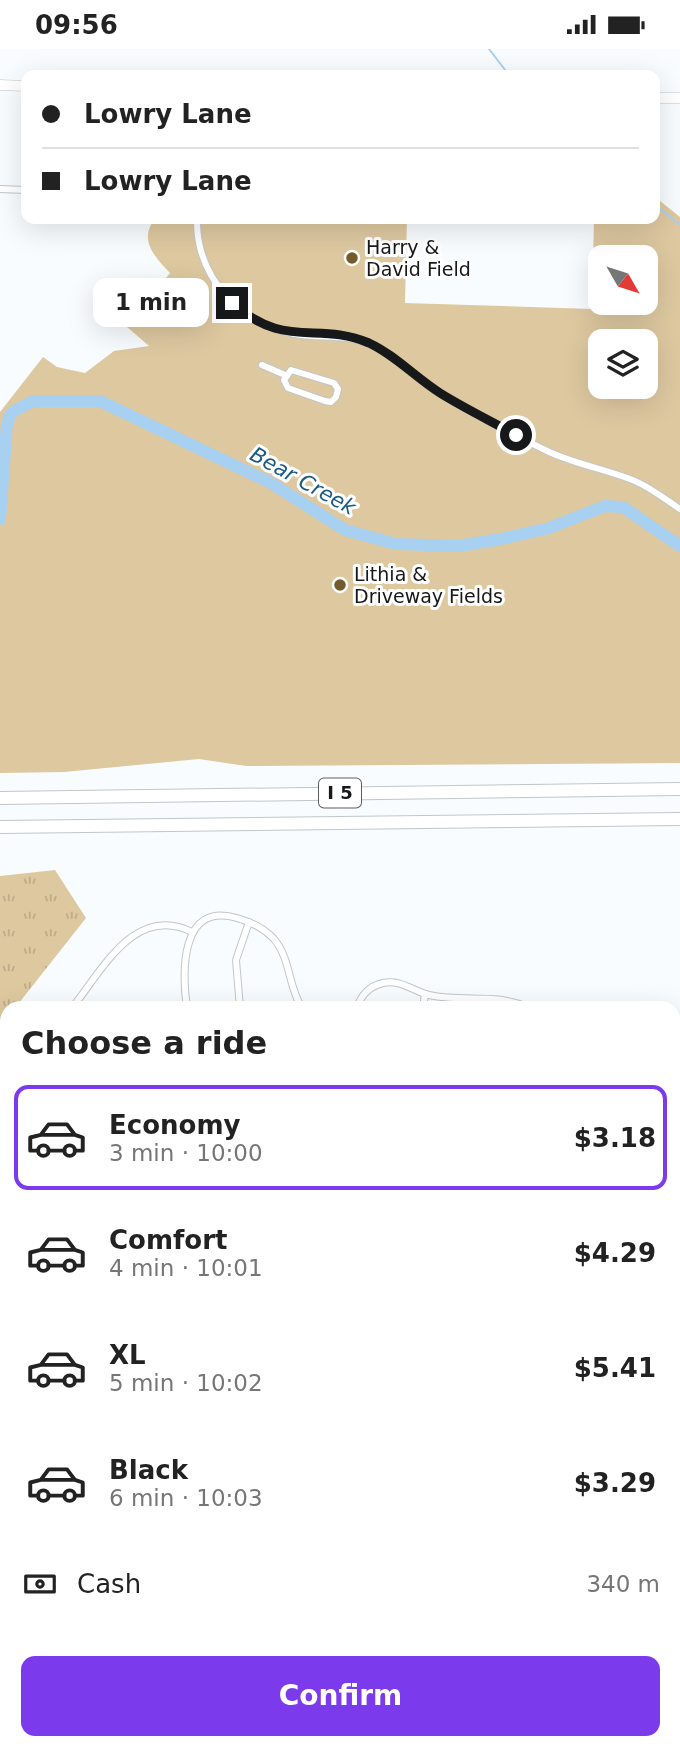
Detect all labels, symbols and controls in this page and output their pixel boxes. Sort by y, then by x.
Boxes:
text: 09:56 [35,10,118,40]
text: Lowry Lane [84,99,252,129]
text: Lowry Lane [84,166,252,196]
place label: Harry & David Field [366,236,471,280]
north arrow [588,245,658,315]
map controls [588,245,658,399]
marker: Harry & David Field [344,250,360,266]
callout: 1 min [92,279,208,327]
route end [216,287,248,319]
text: 1 min [115,289,187,315]
button: layers [588,329,658,399]
route start [500,419,532,451]
water label: Bear Creek [246,442,361,520]
place label: Lithia & Driveway Fields [354,563,503,607]
marker: Lithia & Driveway Fields [332,577,348,593]
road number: I 5 [319,779,361,807]
text: Choose a ride [21,1024,267,1062]
icon: car [25,1106,88,1169]
text: Economy [109,1110,240,1140]
text: $3.18 [574,1123,656,1153]
text: 3 min · 10:00 [109,1140,263,1166]
icon: car [25,1221,88,1284]
text: Comfort [109,1225,227,1255]
text: $4.29 [574,1238,656,1268]
text: 4 min · 10:01 [109,1255,263,1281]
icon: car [25,1336,88,1399]
text: XL [109,1340,146,1370]
text: $5.41 [574,1353,656,1383]
text: 5 min · 10:02 [109,1370,263,1396]
icon: car [25,1451,88,1514]
text: Black [109,1455,188,1485]
text: $3.29 [574,1468,656,1498]
text: 6 min · 10:03 [109,1485,263,1511]
icon: cash [21,1565,59,1603]
text: Cash [77,1569,141,1599]
text: 340 m [586,1571,660,1597]
button: Confirm [21,1656,660,1736]

